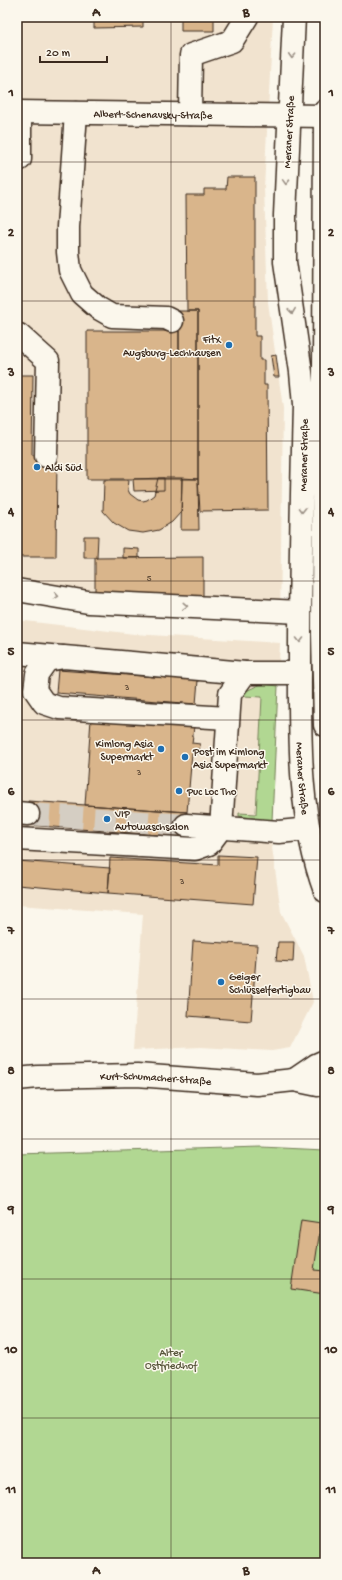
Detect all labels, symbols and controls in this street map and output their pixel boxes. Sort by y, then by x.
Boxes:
text: A [91,6,101,21]
text: B [242,6,251,21]
scale bar [40,38,107,64]
text: 20 m [46,47,71,61]
one-way arrow [287,53,296,59]
text: 1 [7,86,14,101]
text: 1 [327,86,334,101]
street label: Meraner Straße [282,95,298,169]
street label: Albert-Schenavsky-Straße [93,109,213,123]
one-way arrow [282,179,291,185]
text: 2 [8,226,15,241]
text: 2 [328,226,335,241]
one-way arrow [287,308,296,314]
place label: FitX Augsburg-Lechhausen [123,335,222,360]
marker: FitX Augsburg-Lechhausen [224,340,234,350]
text: 3 [7,366,15,381]
text: 3 [327,366,335,381]
street label: Meraner Straße [298,418,312,491]
marker: Aldi Süd [32,462,42,472]
place label: Aldi Süd [45,463,84,475]
text: 4 [7,505,15,520]
text: 4 [327,505,335,520]
one-way arrow [298,507,306,513]
house number: 5 [147,574,152,585]
one-way arrow [52,592,59,600]
one-way arrow [182,602,188,611]
one-way arrow [296,637,304,643]
text: 5 [8,645,15,660]
text: 5 [328,645,335,660]
house number: 3 [124,683,130,694]
place label: Kimlong Asia Supermarkt [95,739,154,764]
street label: Meraner Straße [293,742,310,816]
marker: Kimlong Asia Supermarkt [156,744,166,754]
place label: Post im Kimlong Asia Supermarkt [192,747,269,772]
marker: Post im Kimlong Asia Supermarkt [180,752,190,762]
house number: 3 [136,768,142,779]
text: 6 [8,785,15,800]
text: 6 [328,785,335,800]
marker: Puc Loc Tho [174,786,184,796]
place label: Puc Loc Tho [186,787,237,799]
place label: VIP Autowaschsalon [114,809,189,834]
marker: VIP Autowaschsalon [102,814,112,824]
house number: 3 [179,877,185,888]
text: 7 [7,924,16,939]
text: 7 [327,924,336,939]
place label: Geiger Schlüsselfertigbau [229,972,311,997]
marker: Geiger Schlüsselfertigbau [216,977,226,987]
text: 8 [7,1064,15,1079]
text: 8 [327,1064,335,1079]
street label: Kurt-Schumacher-Straße [100,1071,212,1089]
text: 9 [7,1203,15,1218]
text: 9 [327,1203,335,1218]
text: 10 [4,1343,18,1358]
text: 10 [324,1343,338,1358]
park label: Alter Ostfriedhof [145,1348,199,1373]
text: 11 [5,1483,16,1498]
text: 11 [325,1483,336,1498]
text: A [91,1564,101,1579]
text: B [242,1564,251,1579]

